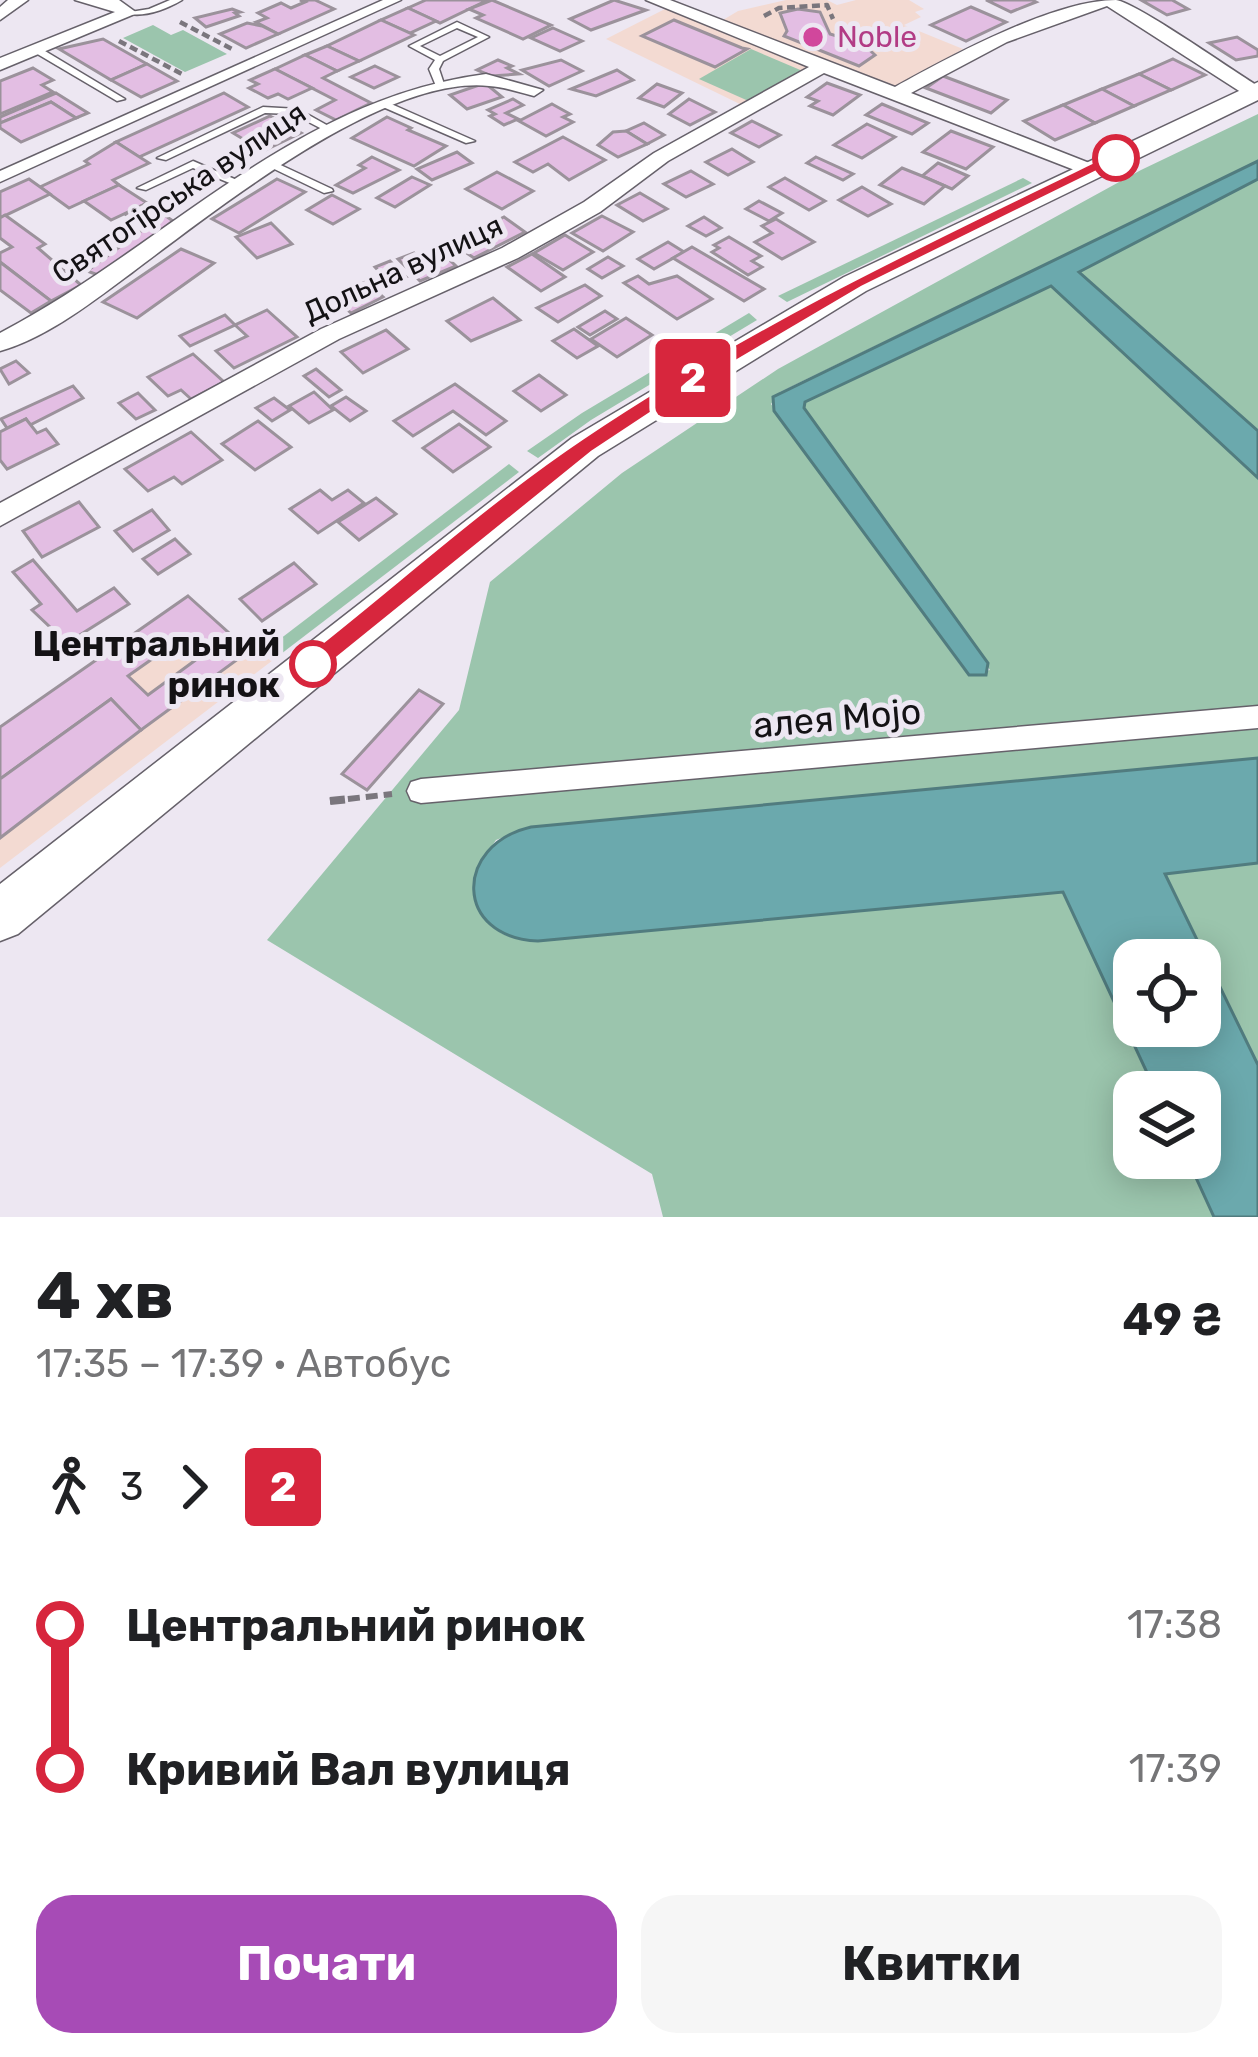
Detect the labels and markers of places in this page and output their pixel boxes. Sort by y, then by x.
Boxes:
place label: Noble [837,19,917,55]
marker: Noble [800,24,826,50]
unlabelled marker [1094,136,1138,180]
place label: Центральний ринок [32,622,280,706]
marker: Центральний ринок [291,642,335,686]

